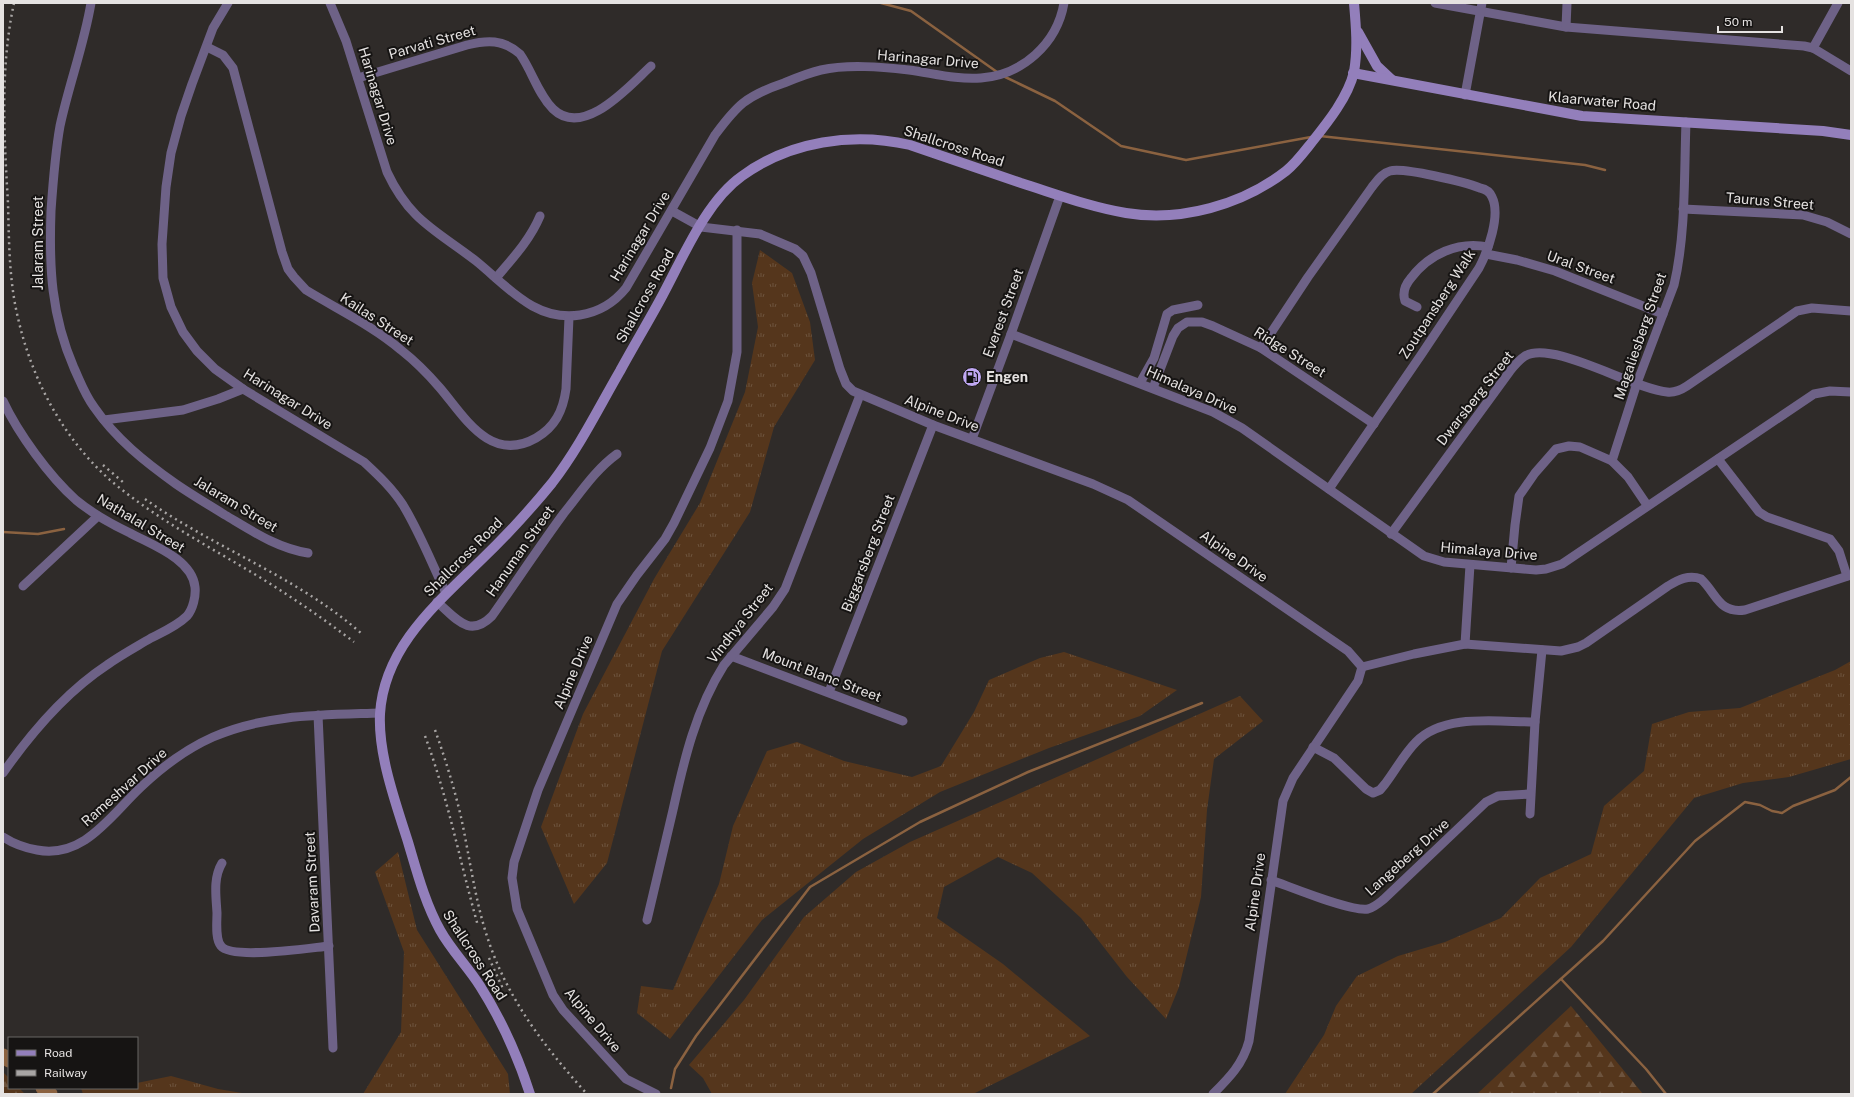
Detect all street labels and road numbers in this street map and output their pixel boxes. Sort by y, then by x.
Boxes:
street label: Parvati Street [387,22,477,62]
street label: Harinagar Drive [355,45,401,147]
street label: Harinagar Drive [877,47,980,71]
street label: Klaarwater Road [1547,88,1657,114]
street label: Shallcross Road [902,122,1006,170]
street label: Harinagar Drive [607,188,673,284]
street label: Taurus Street [1725,189,1815,213]
street label: Jalaram Street [30,196,46,290]
street label: Shallcross Road [613,246,677,346]
street label: Zoutpansberg Walk [1396,246,1478,362]
street label: Ural Street [1545,247,1617,287]
street label: Everest Street [980,266,1026,360]
street label: Magaliesberg Street [1611,270,1669,402]
street label: Kailas Street [337,289,417,349]
street label: Ridge Street [1251,324,1329,380]
street label: Dwarsberg Street [1433,348,1517,448]
street label: Himalaya Drive [1144,363,1240,417]
street label: Harinagar Drive [241,365,335,433]
street label: Alpine Drive [902,391,982,435]
street label: Jalaram Street [191,473,281,535]
street label: Nathalal Street [94,490,188,556]
street label: Biggarsberg Street [838,492,898,614]
street label: Hanuman Street [483,503,557,599]
street label: Shallcross Road [420,514,506,600]
street label: Alpine Drive [1197,527,1271,585]
street label: Himalaya Drive [1440,539,1538,563]
street label: Vindhya Street [704,580,776,666]
street label: Alpine Drive [550,633,596,711]
street label: Mount Blanc Street [760,645,884,705]
street label: Rameshvar Drive [78,745,170,829]
street label: Langeberg Drive [1362,815,1452,899]
street label: Davaram Street [301,831,323,933]
street label: Alpine Drive [1242,852,1268,932]
street label: Shallcross Road [440,907,510,1003]
street label: Alpine Drive [562,985,625,1055]

